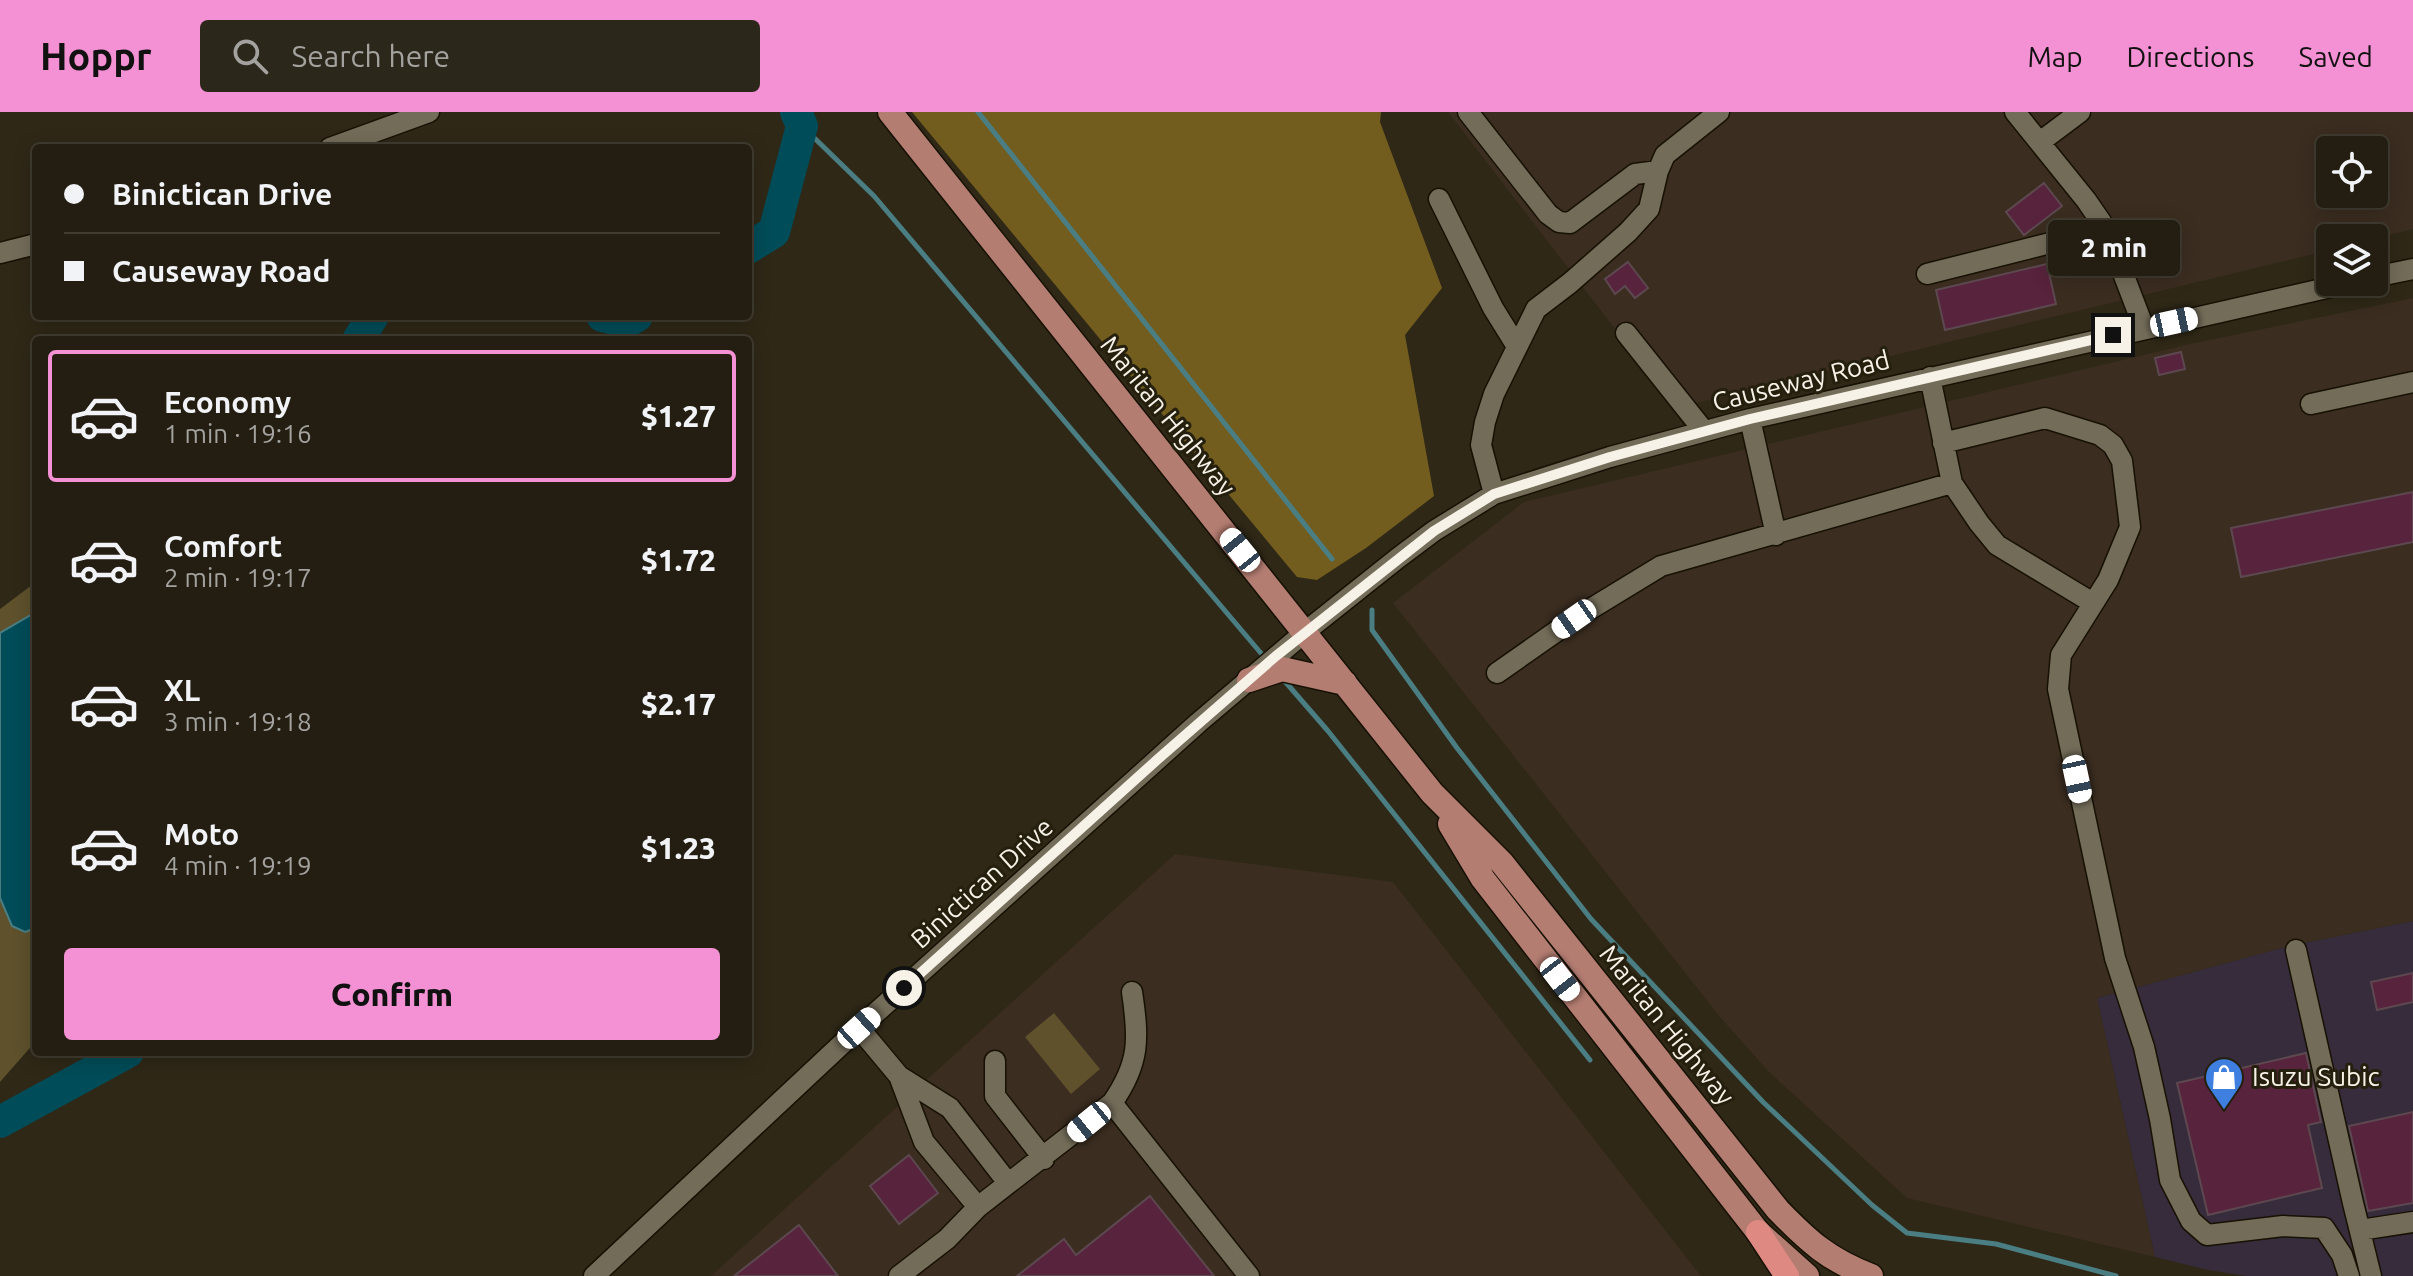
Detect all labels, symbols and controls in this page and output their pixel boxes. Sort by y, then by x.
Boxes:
search box [200,20,760,92]
icon: search [228,34,272,78]
text: Hoppr [40,35,152,77]
text: Search here [292,39,450,73]
text: Map [2027,41,2083,72]
text: Directions [2127,41,2254,72]
text: Saved [2298,41,2373,72]
map controls [2316,136,2388,296]
button: locate [2316,136,2388,208]
text: Binictican Drive [112,177,332,211]
callout: 2 min [2047,219,2179,275]
button: layers [2316,224,2388,296]
text: 2 min [2081,233,2147,262]
text: Causeway Road [112,254,330,288]
car [2148,305,2200,339]
route end [2095,317,2131,353]
street label: Maritan Highway [1095,330,1242,501]
street label: Causeway Road [1709,344,1893,417]
icon: car [68,380,140,452]
text: Economy [164,385,291,419]
text: $1.27 [641,399,716,433]
text: 1 min · 19:16 [164,419,312,448]
icon: car [68,524,140,596]
car [1216,524,1264,576]
text: Comfort [164,529,282,563]
text: $1.72 [641,543,716,577]
text: 2 min · 19:17 [164,563,312,592]
car [1547,595,1601,643]
icon: car [68,668,140,740]
text: XL [164,673,200,707]
text: $2.17 [641,687,716,721]
text: 3 min · 19:18 [164,707,312,736]
car [2060,753,2094,805]
icon: car [68,812,140,884]
street label: Binictican Drive [905,812,1058,954]
text: Moto [164,817,239,851]
text: $1.23 [641,831,716,865]
text: 4 min · 19:19 [164,851,312,880]
street label: Maritan Highway [1594,939,1741,1110]
button: Confirm [64,948,720,1040]
car [1536,953,1584,1005]
route start [886,970,922,1006]
car [833,1003,885,1053]
shop icon: Isuzu Subic [2203,1056,2245,1111]
place label: Isuzu Subic [2252,1062,2380,1091]
car [1063,1098,1115,1146]

